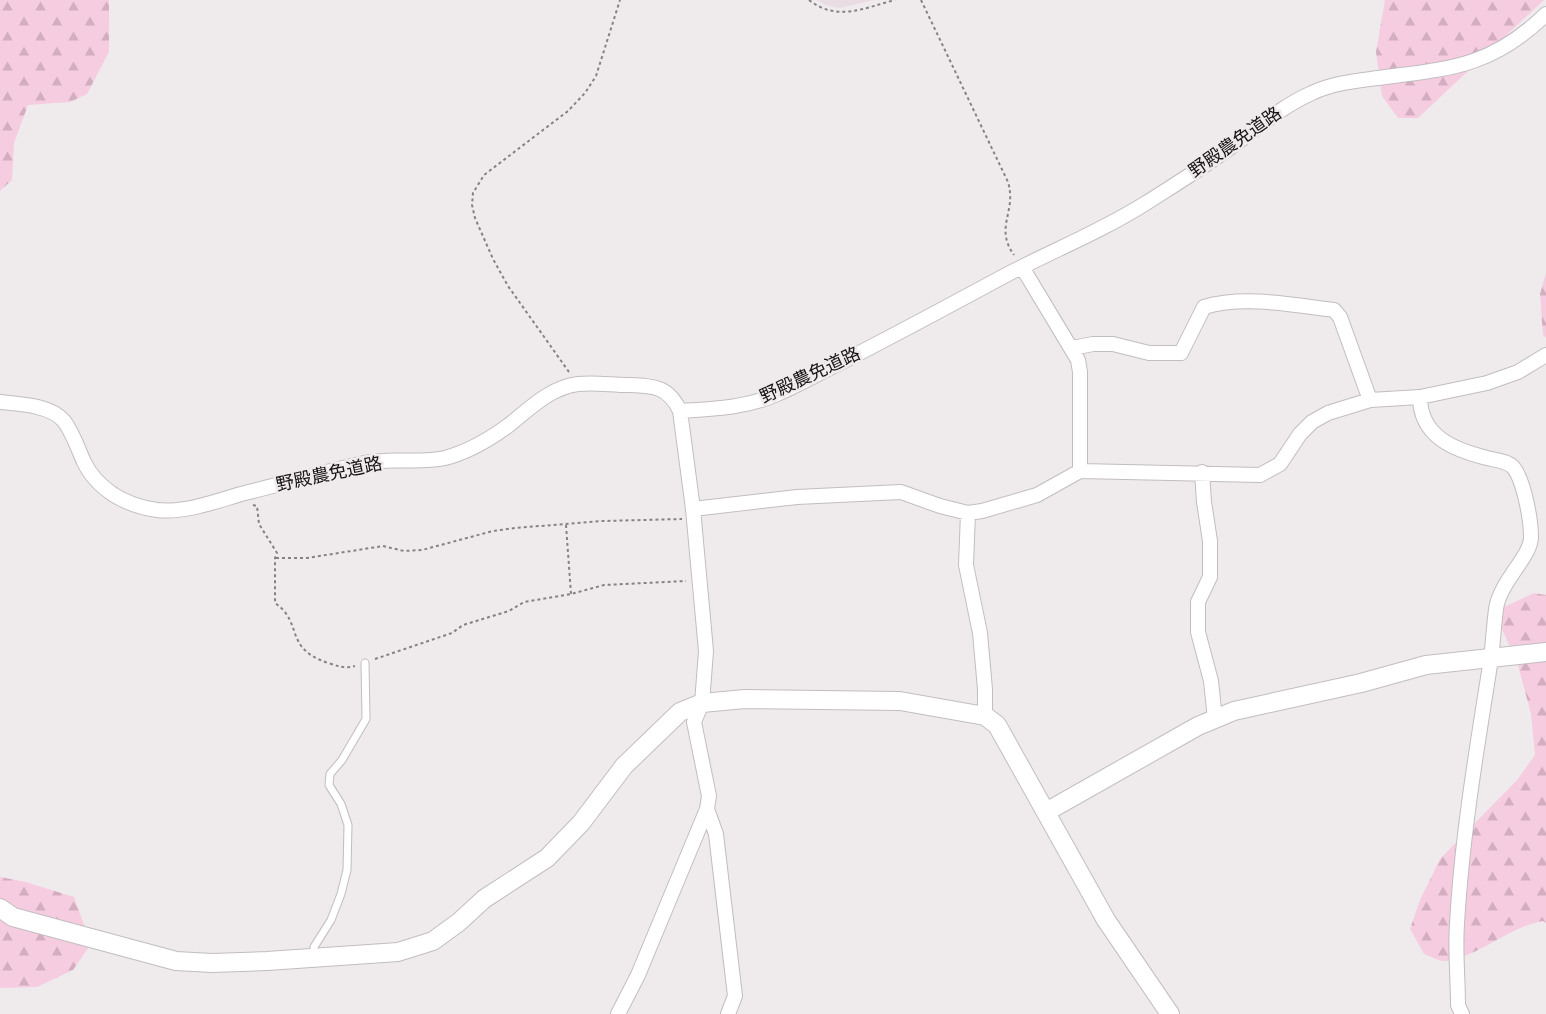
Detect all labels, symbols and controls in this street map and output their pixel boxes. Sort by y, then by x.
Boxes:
street label: 野殿農免道路 [1184,101,1286,182]
street label: 野殿農免道路 [756,341,864,408]
street label: 野殿農免道路 [274,451,384,496]

